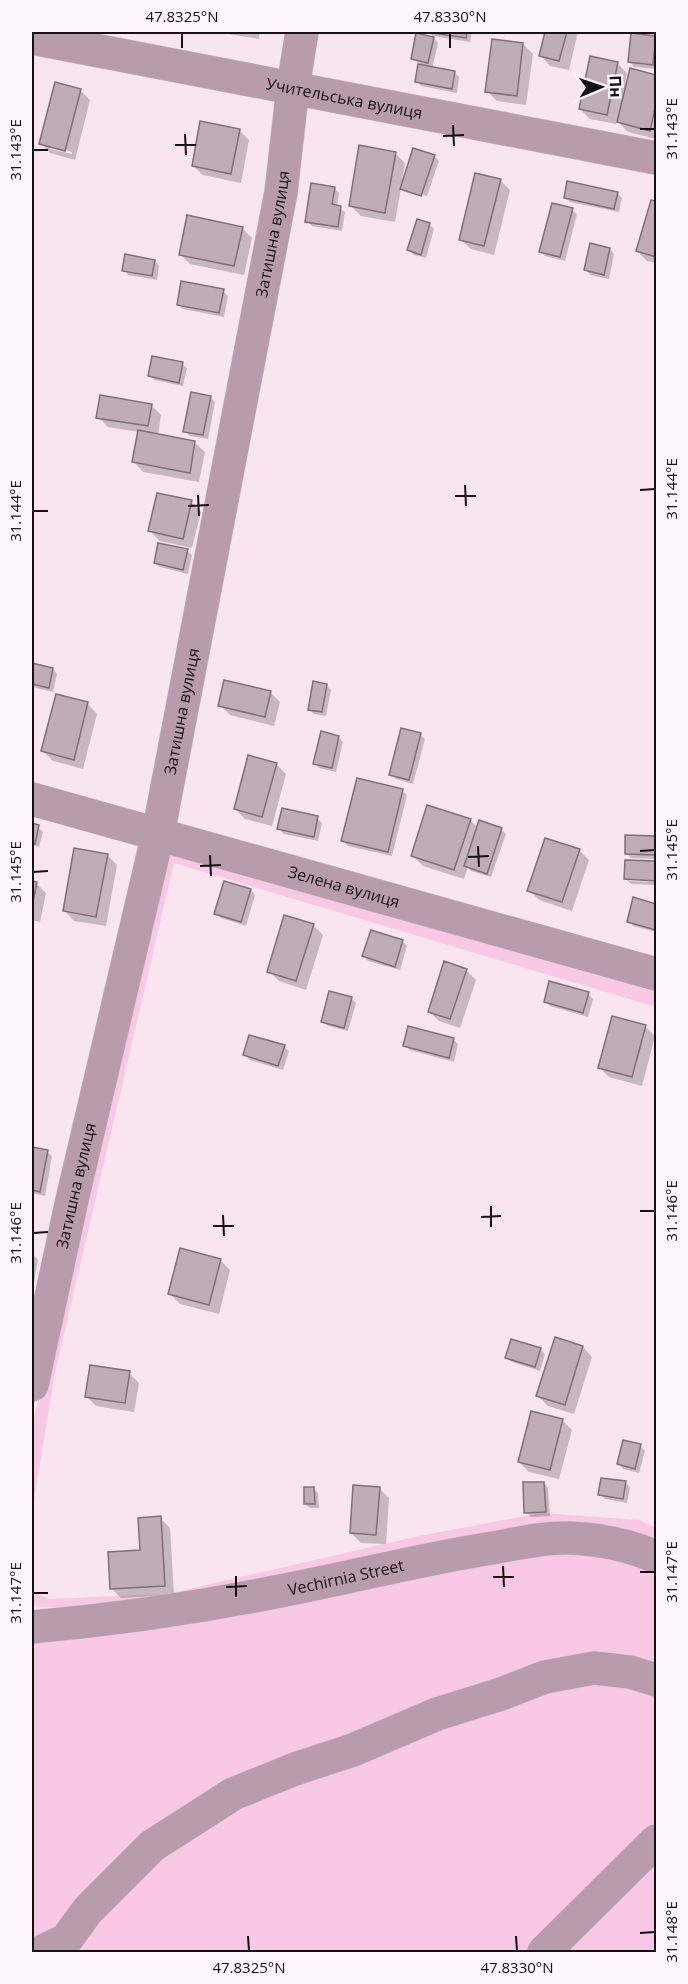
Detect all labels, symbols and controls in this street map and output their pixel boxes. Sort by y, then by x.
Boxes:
text: 47.8325°N [145,6,219,26]
text: 47.8330°N [413,6,487,26]
north arrow [571,57,631,117]
street label: Учительська вулиця [264,72,424,124]
text: Пн [605,75,627,98]
text: 31.143°E [661,98,681,160]
text: 31.143°E [5,119,25,181]
street label: Затишна вулиця [250,169,294,299]
text: 31.144°E [661,458,681,520]
text: 31.144°E [5,480,25,542]
street label: Затишна вулиця [159,646,204,777]
text: 31.145°E [661,819,681,881]
text: 31.145°E [5,841,25,903]
street label: Зелена вулиця [286,860,402,913]
street label: Затишна вулиця [51,1120,101,1251]
text: 31.146°E [661,1180,681,1242]
text: 31.146°E [5,1202,25,1264]
text: 31.147°E [661,1541,681,1603]
street label: Vechirnia Street [286,1554,406,1600]
text: 31.147°E [5,1562,25,1624]
text: 31.148°E [661,1901,681,1963]
text: 47.8325°N [212,1957,286,1977]
text: 47.8330°N [480,1957,554,1977]

